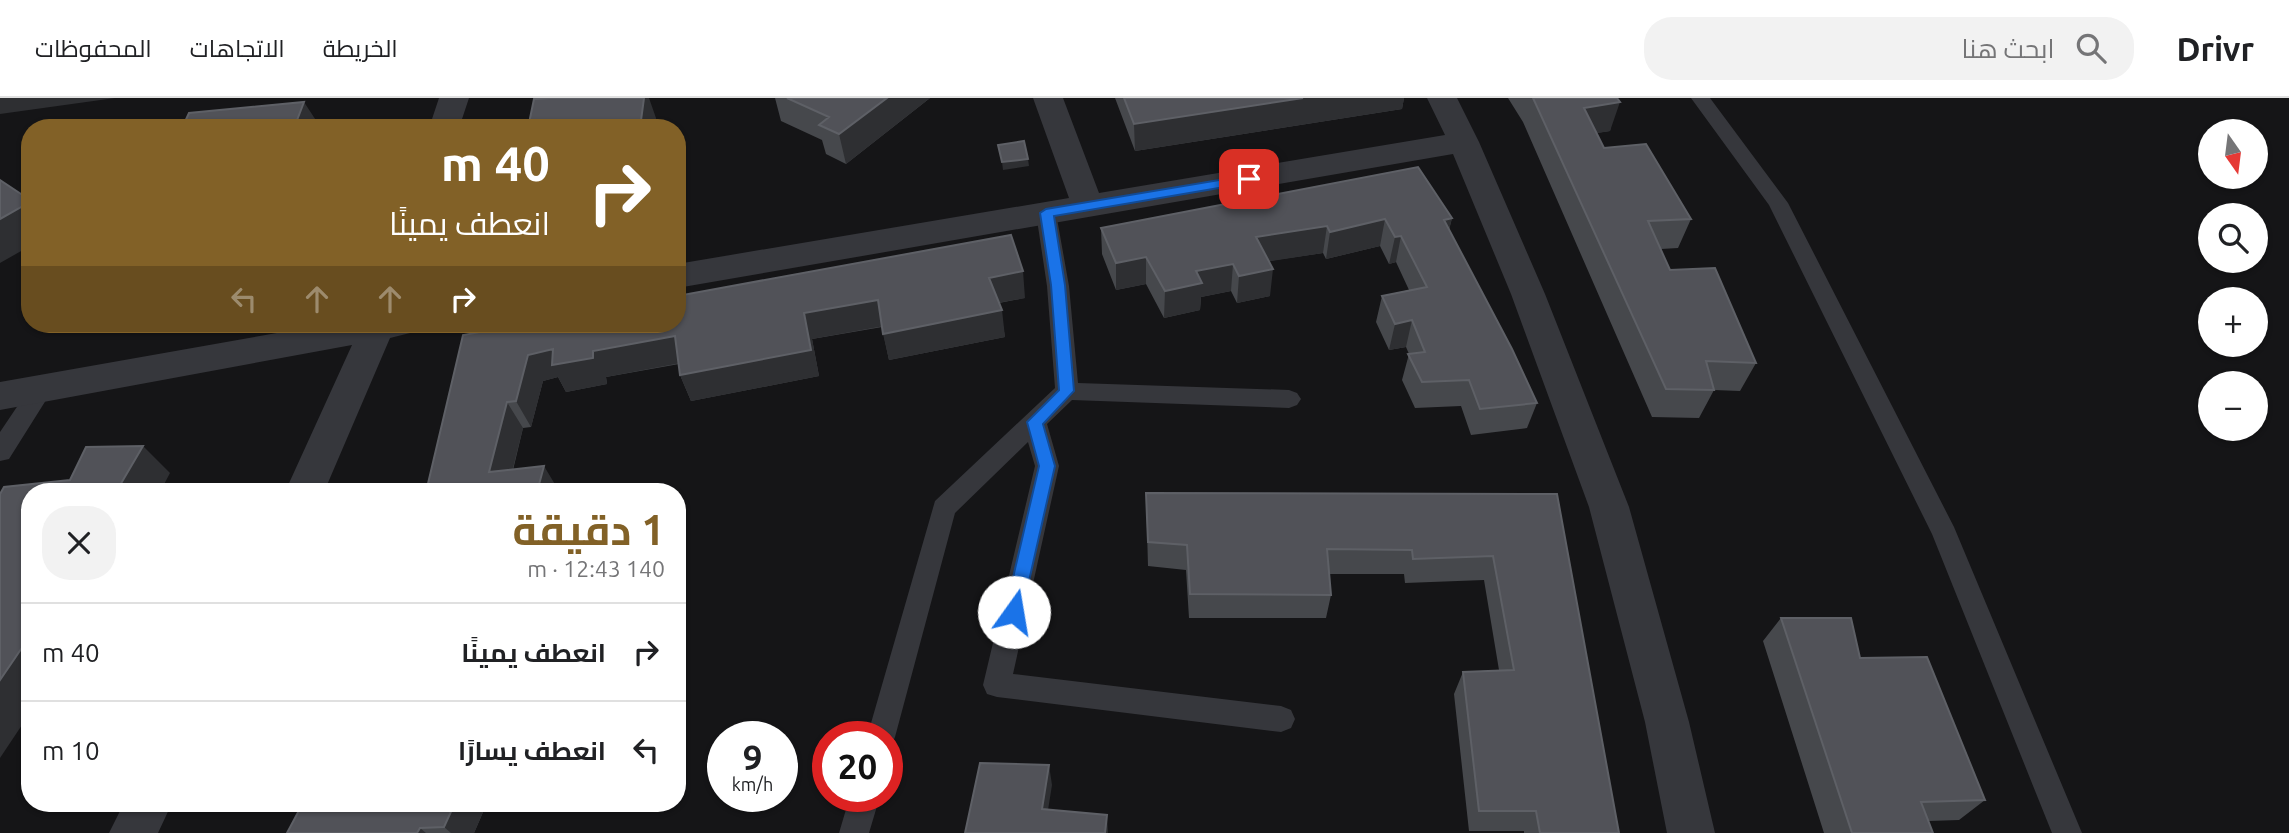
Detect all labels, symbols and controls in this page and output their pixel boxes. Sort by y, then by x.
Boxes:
search box [1644,17,2134,80]
icon: search [2072,29,2110,67]
text: Drivr [2176,30,2254,67]
text: ابحث هنا [1962,34,2054,63]
text: المحفوظات [35,35,152,62]
text: الاتجاهات [190,35,285,62]
text: الخريطة [323,35,398,62]
north arrow [2198,119,2268,189]
map controls [2198,119,2268,441]
text: 40 m [441,135,550,190]
icon: right [574,147,665,238]
pin [1219,149,1279,209]
icon: arrive [1230,160,1268,198]
button: search [2198,203,2268,273]
text: انعطف يمينًا [389,205,550,241]
icon: left [225,280,263,318]
icon: ahead [298,280,336,318]
icon: ahead [371,280,409,318]
icon: right [444,280,482,318]
button: + [2198,287,2268,357]
button: − [2198,371,2268,441]
button: close [42,506,116,580]
text: 1 دقيقة [513,506,665,553]
text: 140 m · 12:43 [527,556,665,581]
position arrow [977,575,1051,649]
icon: right [627,633,665,671]
text: 40 m [42,638,100,667]
text: انعطف يمينًا [461,638,606,667]
speed limit sign: 20 [812,721,903,812]
icon: left [627,731,665,769]
text: 10 m [42,736,100,765]
text: انعطف يسارًا [458,736,606,765]
text: 9 [743,737,762,777]
text: km/h [732,774,773,794]

